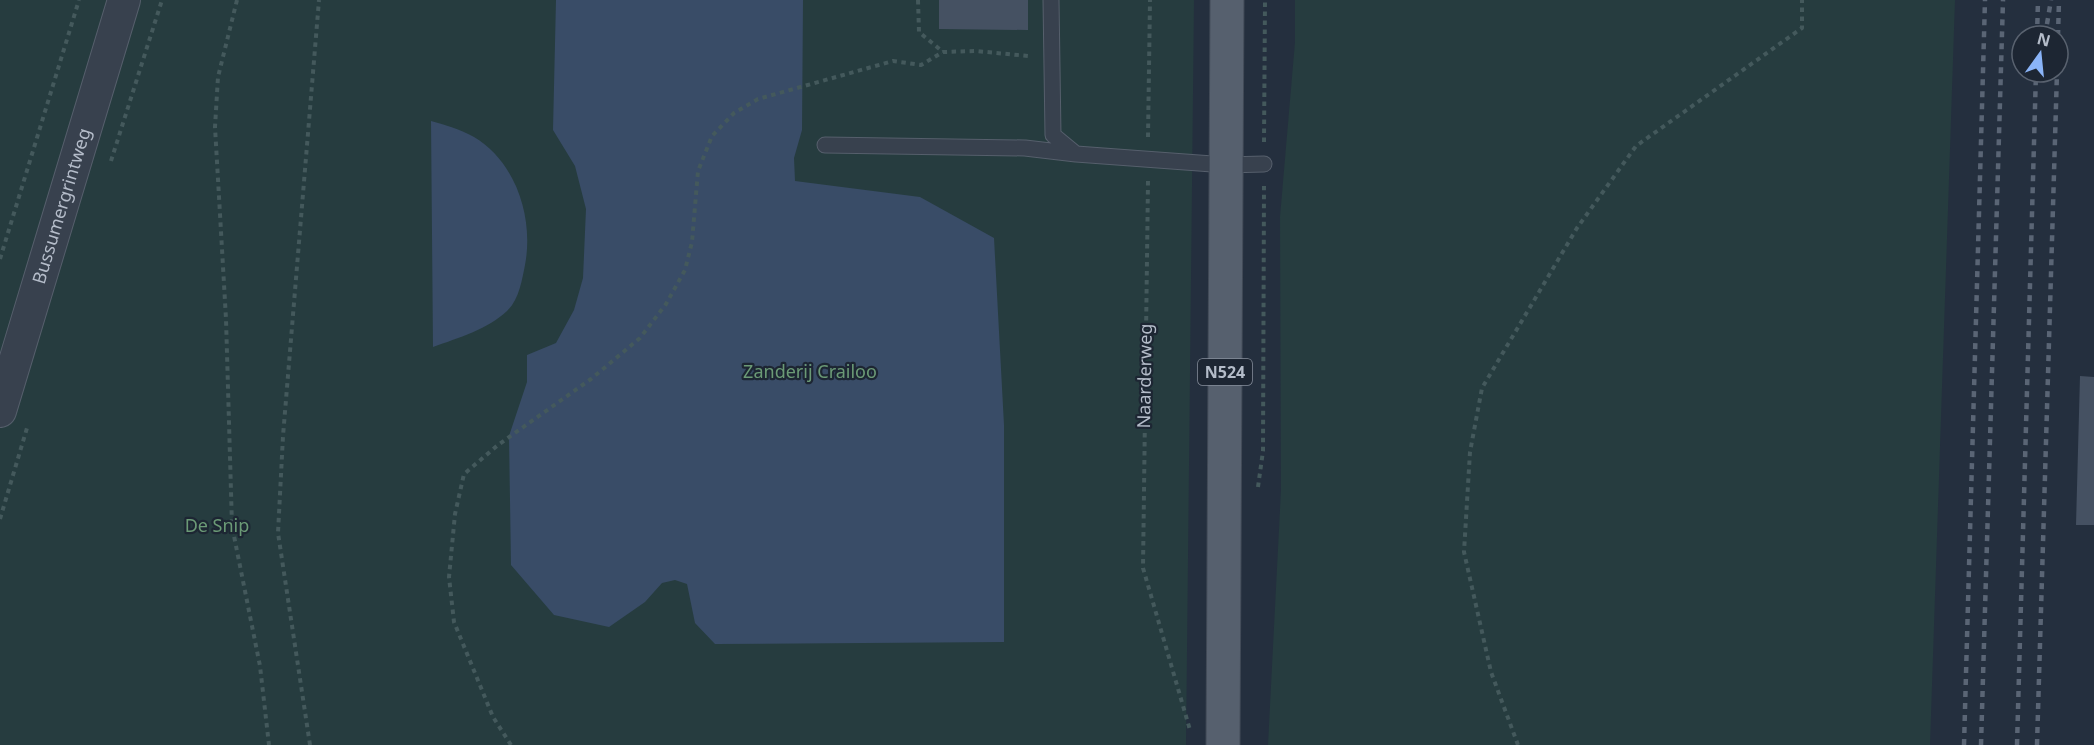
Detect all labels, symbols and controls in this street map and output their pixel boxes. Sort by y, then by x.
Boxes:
north arrow [2010,24,2070,84]
text: N [2035,27,2053,52]
street label: Bussumergrintweg [26,125,96,287]
street label: Naarderweg [1131,323,1157,429]
park label: Zanderij Crailoo [743,359,877,383]
road number: N524 [1198,359,1252,385]
park label: De Snip [185,513,249,537]

